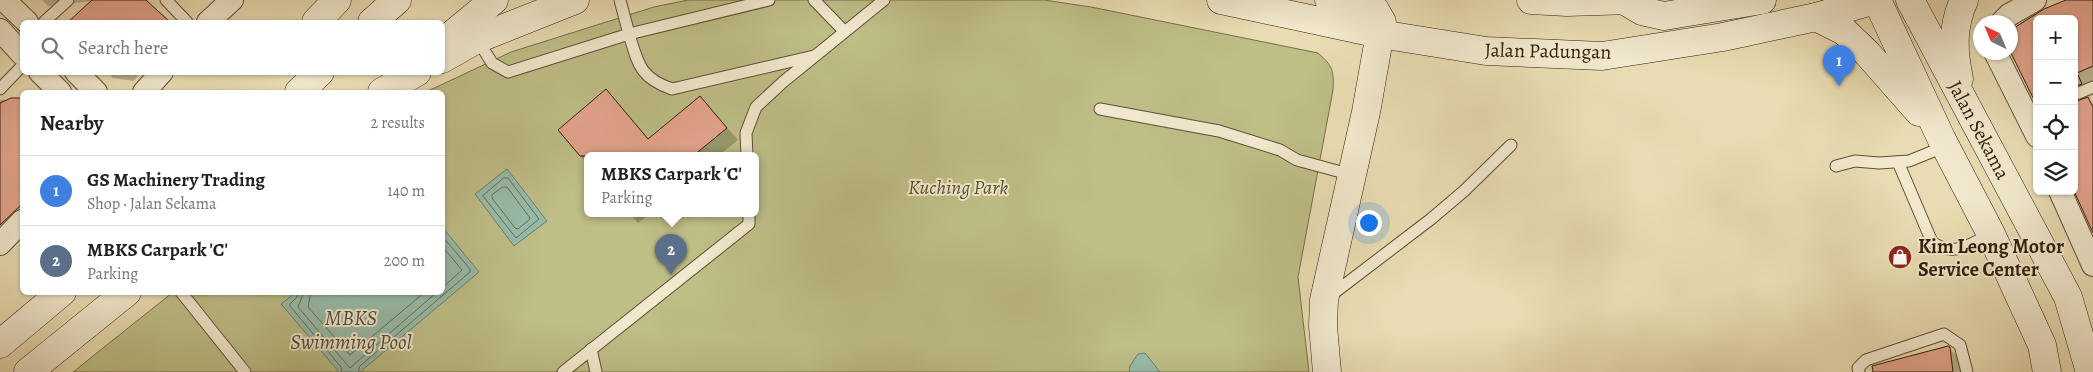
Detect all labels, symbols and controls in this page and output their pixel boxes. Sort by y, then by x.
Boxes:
north arrow [1973,15,2018,60]
map controls [2033,15,2078,195]
button: + [2033,15,2078,60]
search box [20,20,445,75]
icon: search [38,34,66,62]
text: Search here [78,35,168,61]
street label: Jalan Padungan [1484,36,1612,66]
pin: 1 [1823,45,1855,86]
button: − [2033,60,2078,105]
street label: Jalan Sekama [1942,76,2017,185]
button: locate [2033,105,2078,150]
text: Nearby [40,109,103,137]
text: 2 results [370,112,425,134]
button: layers [2033,150,2078,195]
popup [584,152,759,217]
text: MBKS Carpark 'C' [601,161,742,187]
text: GS Machinery Trading [87,167,265,193]
park label: Kuching Park [908,174,1008,201]
text: 1 [53,180,59,202]
text: 140 m [387,180,425,202]
text: Parking [601,187,652,209]
text: Shop · Jalan Sekama [87,193,216,215]
your location [1356,210,1382,236]
place label: Kim Leong Motor Service Center [1918,233,2064,283]
pin: 2 [655,234,687,275]
text: MBKS Carpark 'C' [87,237,228,263]
shop icon: Kim Leong Motor Service Center [1887,244,1913,270]
text: 2 [52,250,60,272]
text: 200 m [384,250,425,272]
text: Parking [87,263,138,285]
water label: MBKS Swimming Pool [290,304,412,356]

